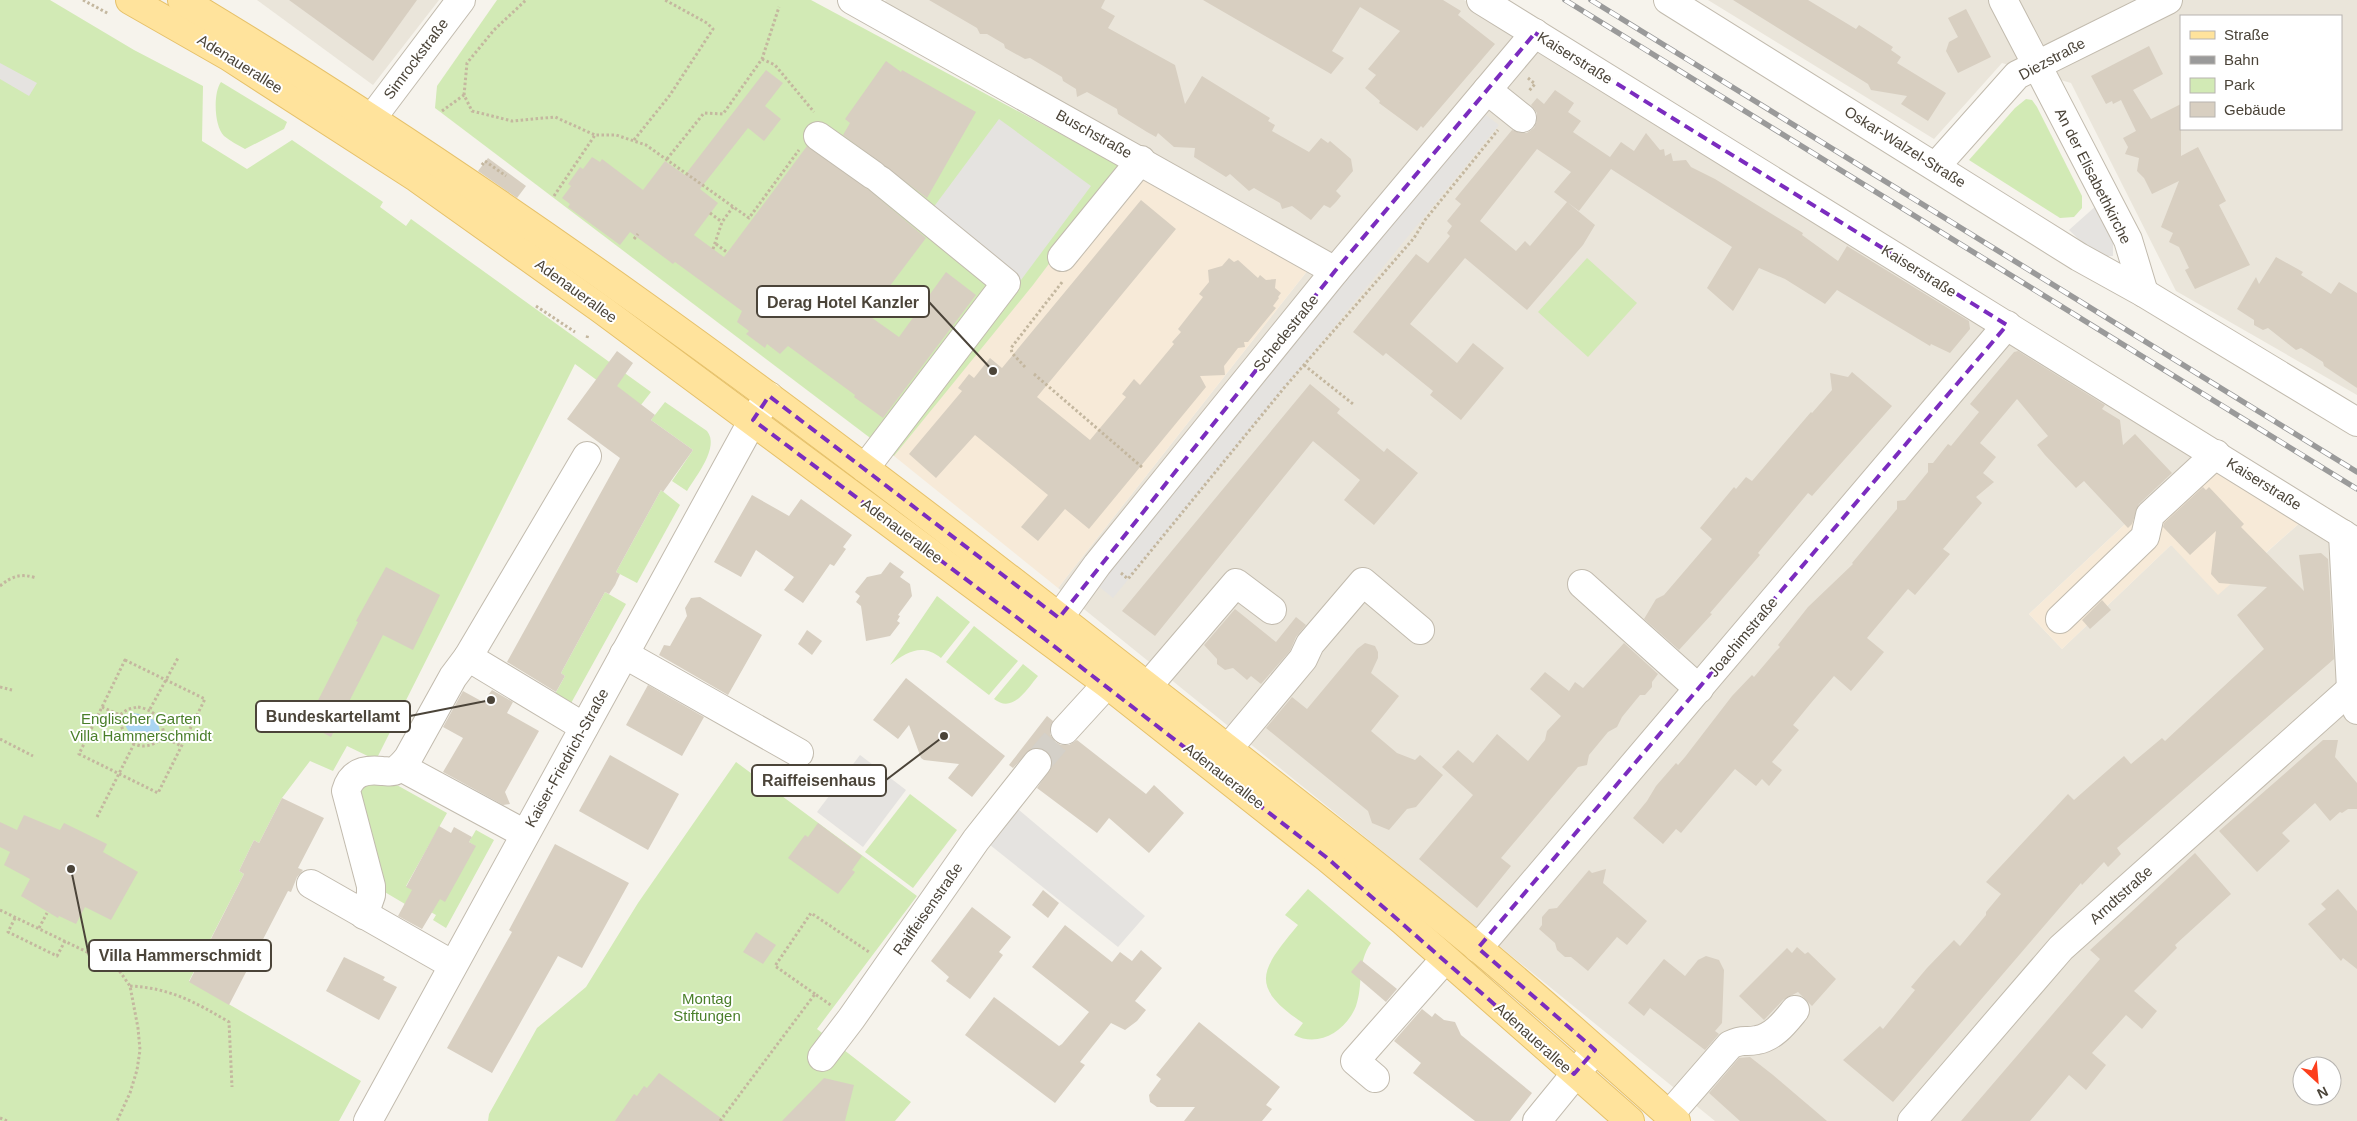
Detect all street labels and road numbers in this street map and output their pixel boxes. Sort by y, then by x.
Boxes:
street label: Simrockstraße [380,15,451,102]
street label: Kaiserstraße [1535,28,1616,87]
street label: Adenauerallee [195,31,286,96]
street label: Diezstraße [2016,34,2088,83]
street label: Oskar-Walzel-Straße [1842,102,1969,191]
street label: An der Elisabethkirche [2052,105,2135,246]
street label: Buschstraße [1053,106,1135,161]
street label: Kaiserstraße [1879,241,1960,300]
street label: Adenauerallee [532,255,620,326]
street label: Schedestraße [1250,291,1322,374]
street label: Kaiserstraße [2224,454,2305,513]
street label: Adenauerallee [859,495,946,567]
street label: Joachimstraße [1704,594,1781,680]
street label: Kaiser-Friedrich-Straße [521,685,612,830]
street label: Adenauerallee [1181,739,1268,812]
street label: Raiffeisenstraße [889,859,966,958]
street label: Arndtstraße [2086,862,2155,927]
street label: Adenauerallee [1492,999,1575,1076]

